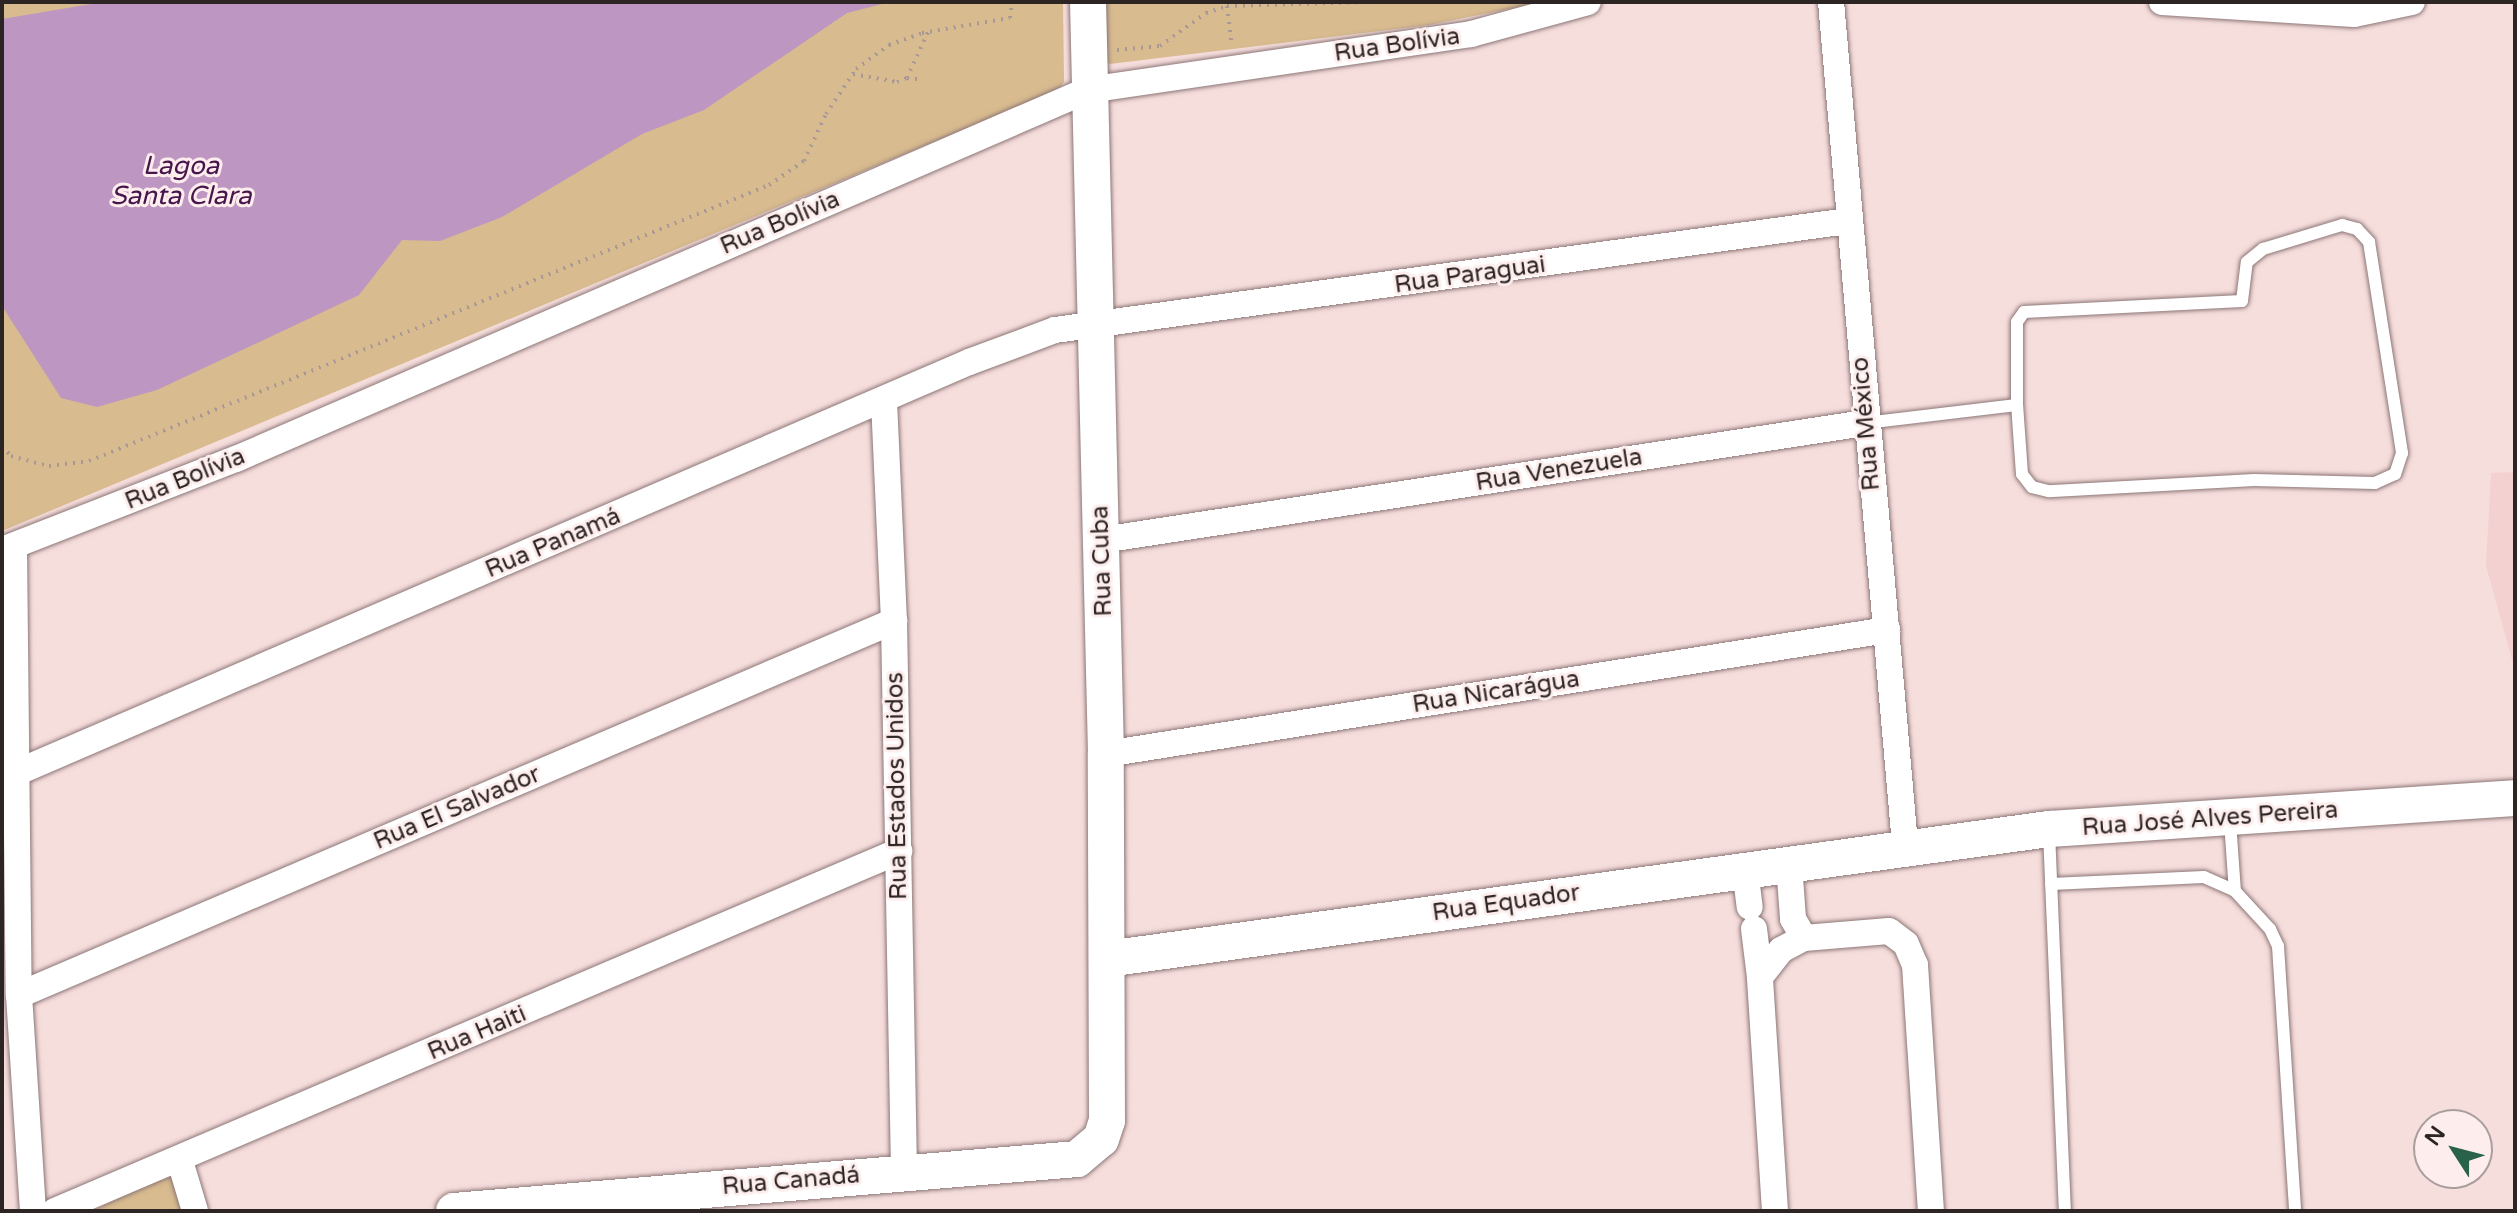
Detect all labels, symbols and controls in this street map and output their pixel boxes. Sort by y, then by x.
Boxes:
street label: Rua Bolívia [1332,22,1462,68]
water label: Lagoa Santa Clara [110,150,252,212]
street label: Rua Bolívia [716,185,844,261]
street label: Rua Paraguai [1393,250,1547,300]
street label: Rua México [1846,356,1886,492]
street label: Rua Bolívia [121,442,249,516]
street label: Rua Venezuela [1474,443,1644,497]
street label: Rua Panamá [481,502,625,584]
street label: Rua Cuba [1086,505,1118,617]
street label: Rua Nicarágua [1410,665,1582,719]
street label: Rua Estados Unidos [881,672,913,900]
street label: Rua El Salvador [369,760,545,856]
street label: Rua José Alves Pereira [2081,796,2339,842]
street label: Rua Equador [1430,878,1582,928]
street label: Rua Haiti [423,999,531,1067]
north arrow [2413,1109,2493,1189]
text: N [2419,1121,2451,1151]
street label: Rua Canadá [721,1161,861,1201]

